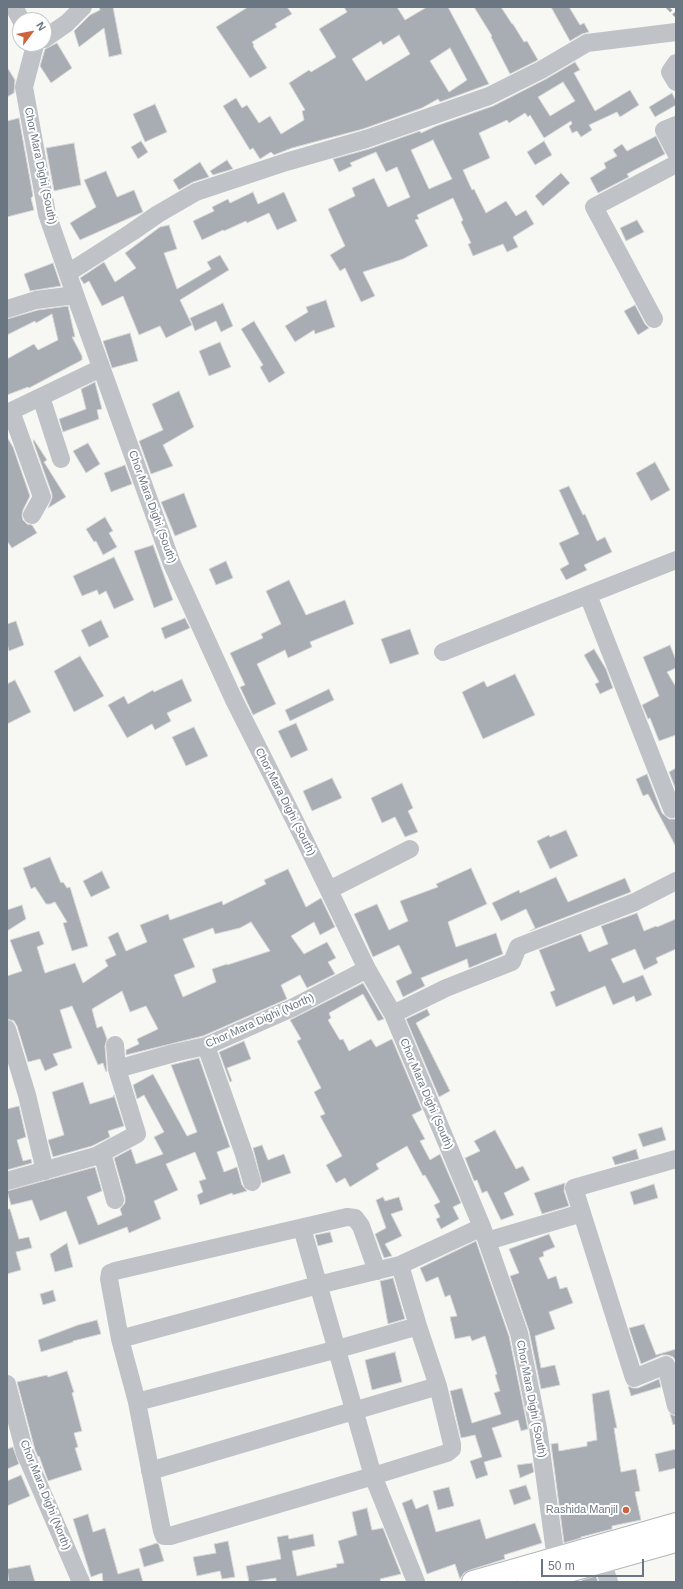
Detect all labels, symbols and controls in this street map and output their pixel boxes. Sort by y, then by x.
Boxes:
north arrow [12,12,52,52]
text: N [34,20,49,33]
street label: Chor Mara Dighi (South) [21,106,59,226]
street label: Chor Mara Dighi (South) [125,449,179,565]
street label: Chor Mara Dighi (South) [252,746,318,858]
street label: Chor Mara Dighi (North) [204,991,316,1051]
street label: Chor Mara Dighi (South) [397,1037,455,1151]
street label: Chor Mara Dighi (South) [513,1339,549,1459]
street label: Chor Mara Dighi (North) [17,1438,73,1552]
place label: Rashida Manjil [546,1503,618,1517]
marker: Rashida Manjil [621,1505,631,1515]
scale bar [543,1551,646,1577]
text: 50 m [548,1559,575,1573]

